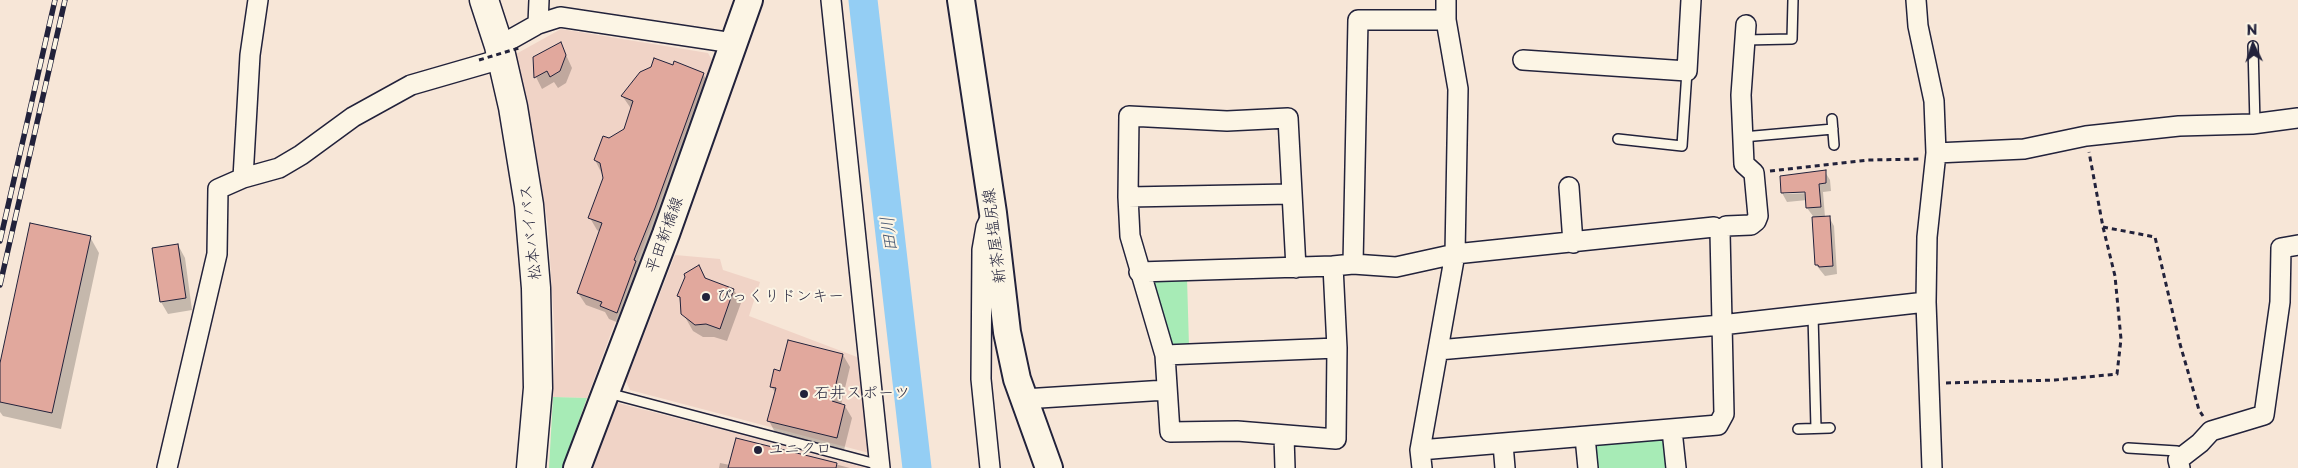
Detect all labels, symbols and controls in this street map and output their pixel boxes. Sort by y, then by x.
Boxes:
text: N [2246,19,2258,40]
north arrow [2228,20,2278,70]
street label: 松本バイパス [516,183,546,281]
street label: 新茶屋塩尻線 [980,187,1010,285]
street label: 平田新橋線 [642,194,688,276]
water label: 田川 [877,215,903,253]
place label: びっくりドンキー [716,287,844,307]
marker: びっくりドンキー [700,291,712,303]
place label: 石井スポーツ [814,384,910,404]
marker: 石井スポーツ [798,388,810,400]
place label: ユニクロ [768,440,832,460]
marker: ユニクロ [752,444,764,456]

